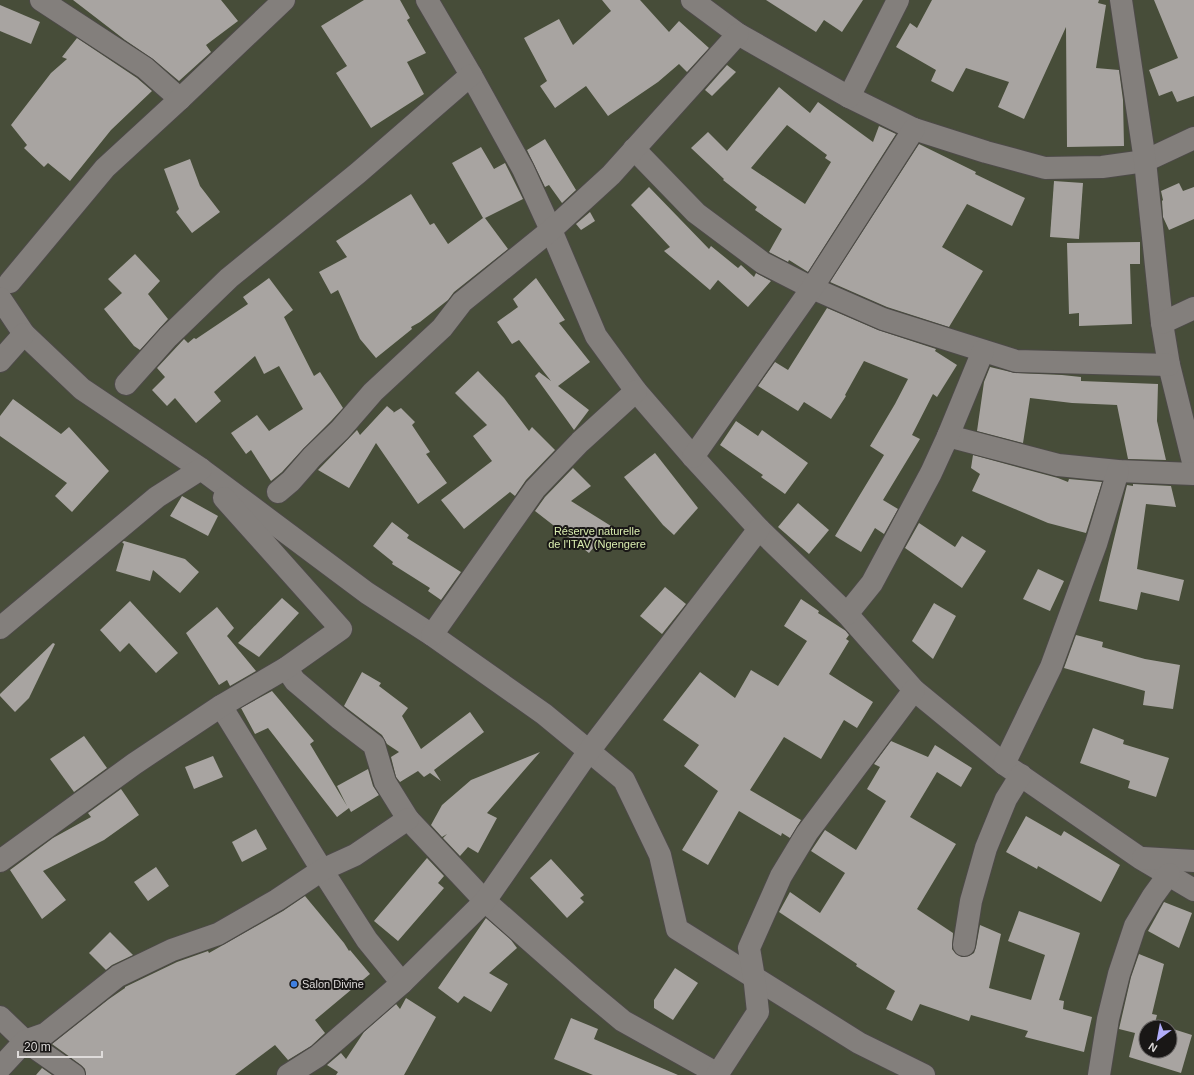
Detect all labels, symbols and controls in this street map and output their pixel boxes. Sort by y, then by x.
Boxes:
park label: Réserve naturelle de l'ITAV (Ngengere [548,525,646,550]
place label: Salon Divine [302,978,364,990]
marker: Salon Divine [289,979,299,989]
north arrow [1138,1019,1178,1059]
scale bar [18,1033,102,1059]
text: 20 m [24,1040,51,1054]
text: N [1146,1040,1159,1055]

